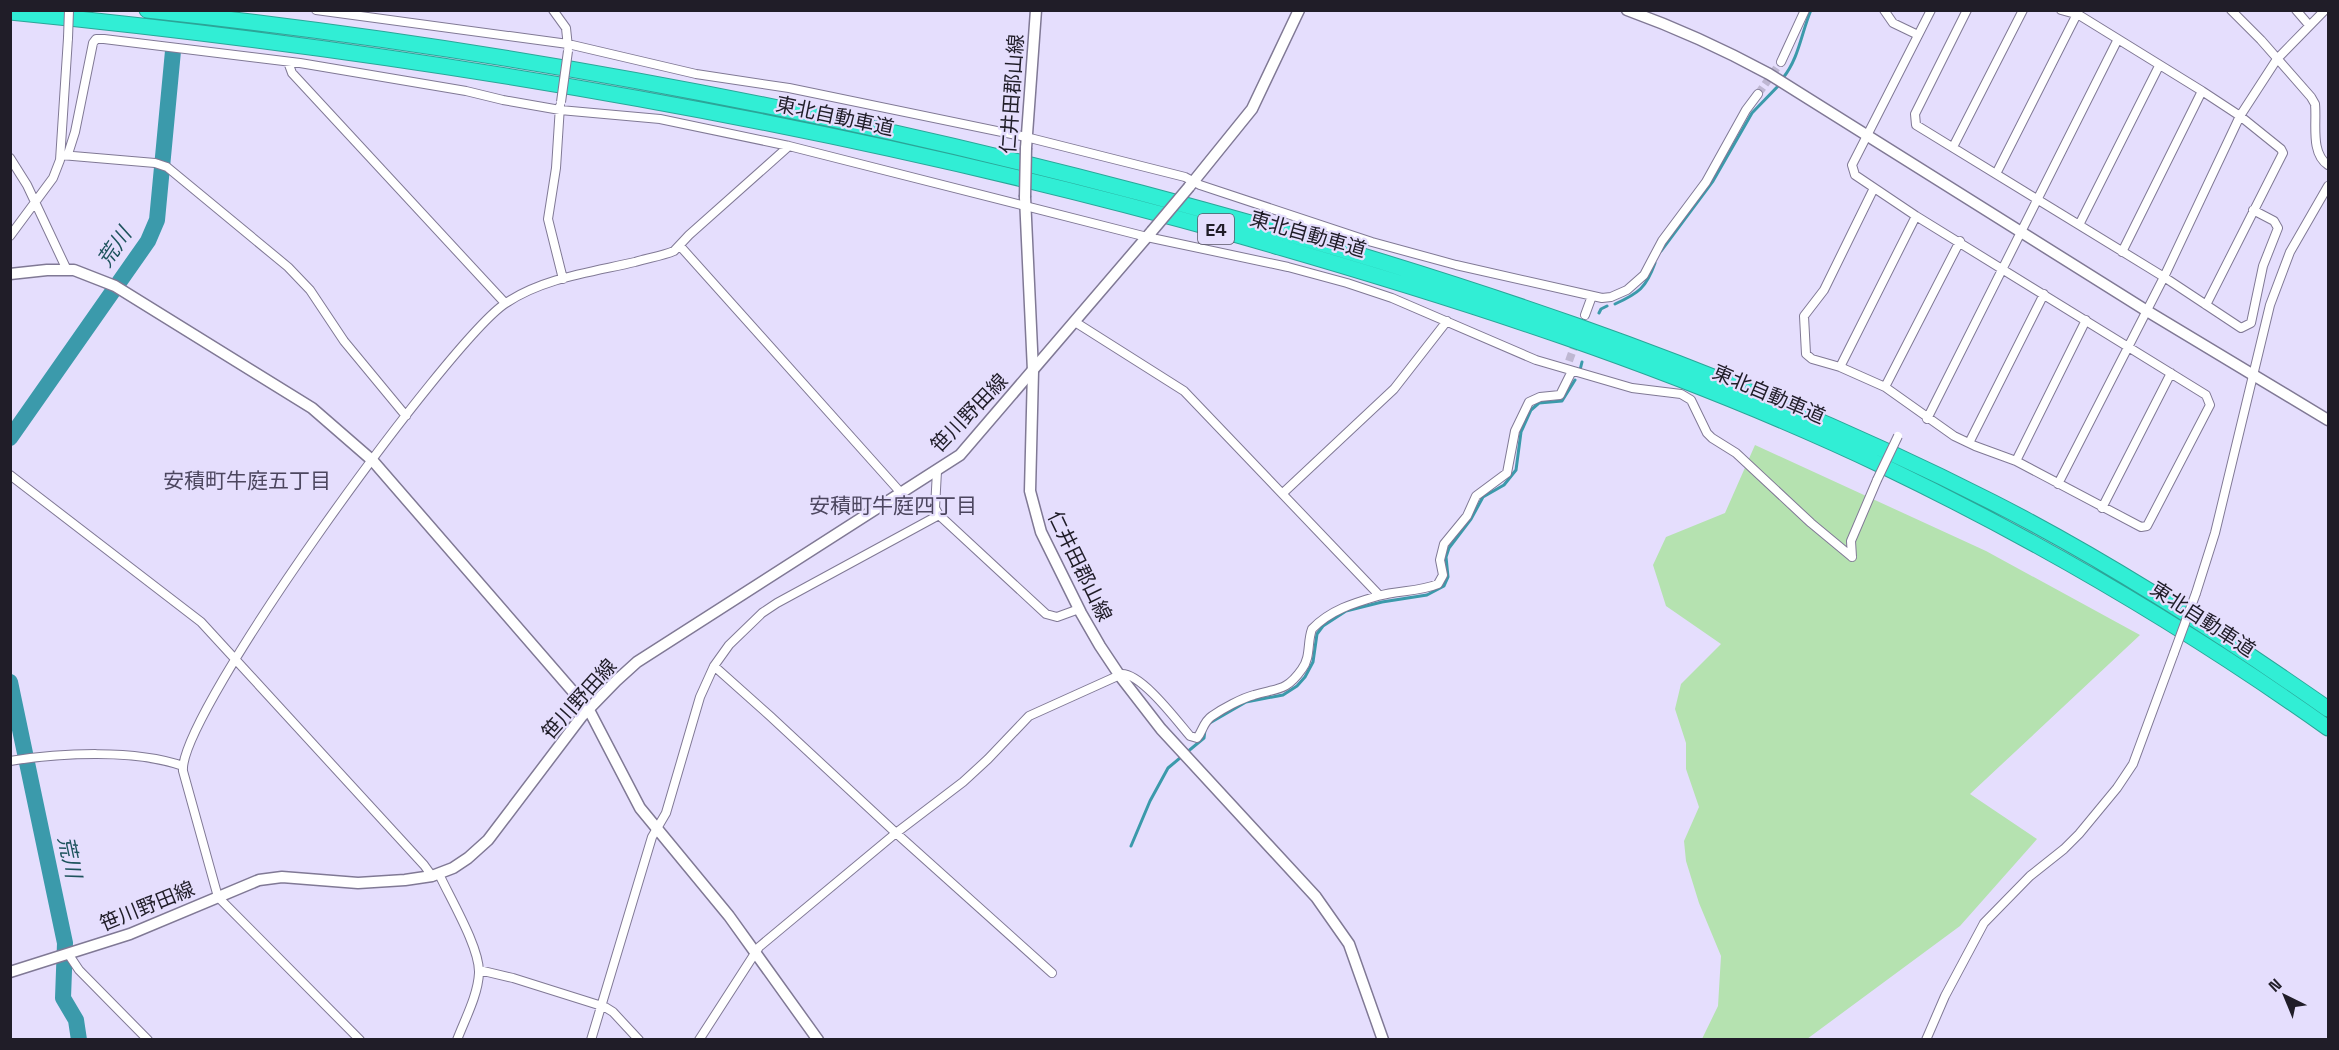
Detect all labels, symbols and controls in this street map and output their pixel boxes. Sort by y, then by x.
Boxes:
street label: 仁井田郡山線 [995,33,1029,155]
street label: 東北自動車道 [774,91,896,141]
street label: 東北自動車道 [1247,205,1369,263]
road number: E4 [1198,214,1234,244]
water label: 荒川 [91,220,138,272]
street label: 東北自動車道 [1709,359,1829,429]
street label: 笹川野田線 [925,368,1013,458]
district label: 安積町牛庭五丁目 [163,467,331,494]
district label: 安積町牛庭四丁目 [809,492,977,519]
street label: 仁井田郡山線 [1042,506,1118,626]
street label: 東北自動車道 [2146,575,2260,663]
street label: 笹川野田線 [536,653,622,745]
water label: 荒川 [52,834,88,882]
street label: 笹川野田線 [96,875,198,937]
north arrow [2255,966,2315,1026]
text: N [2264,974,2286,997]

